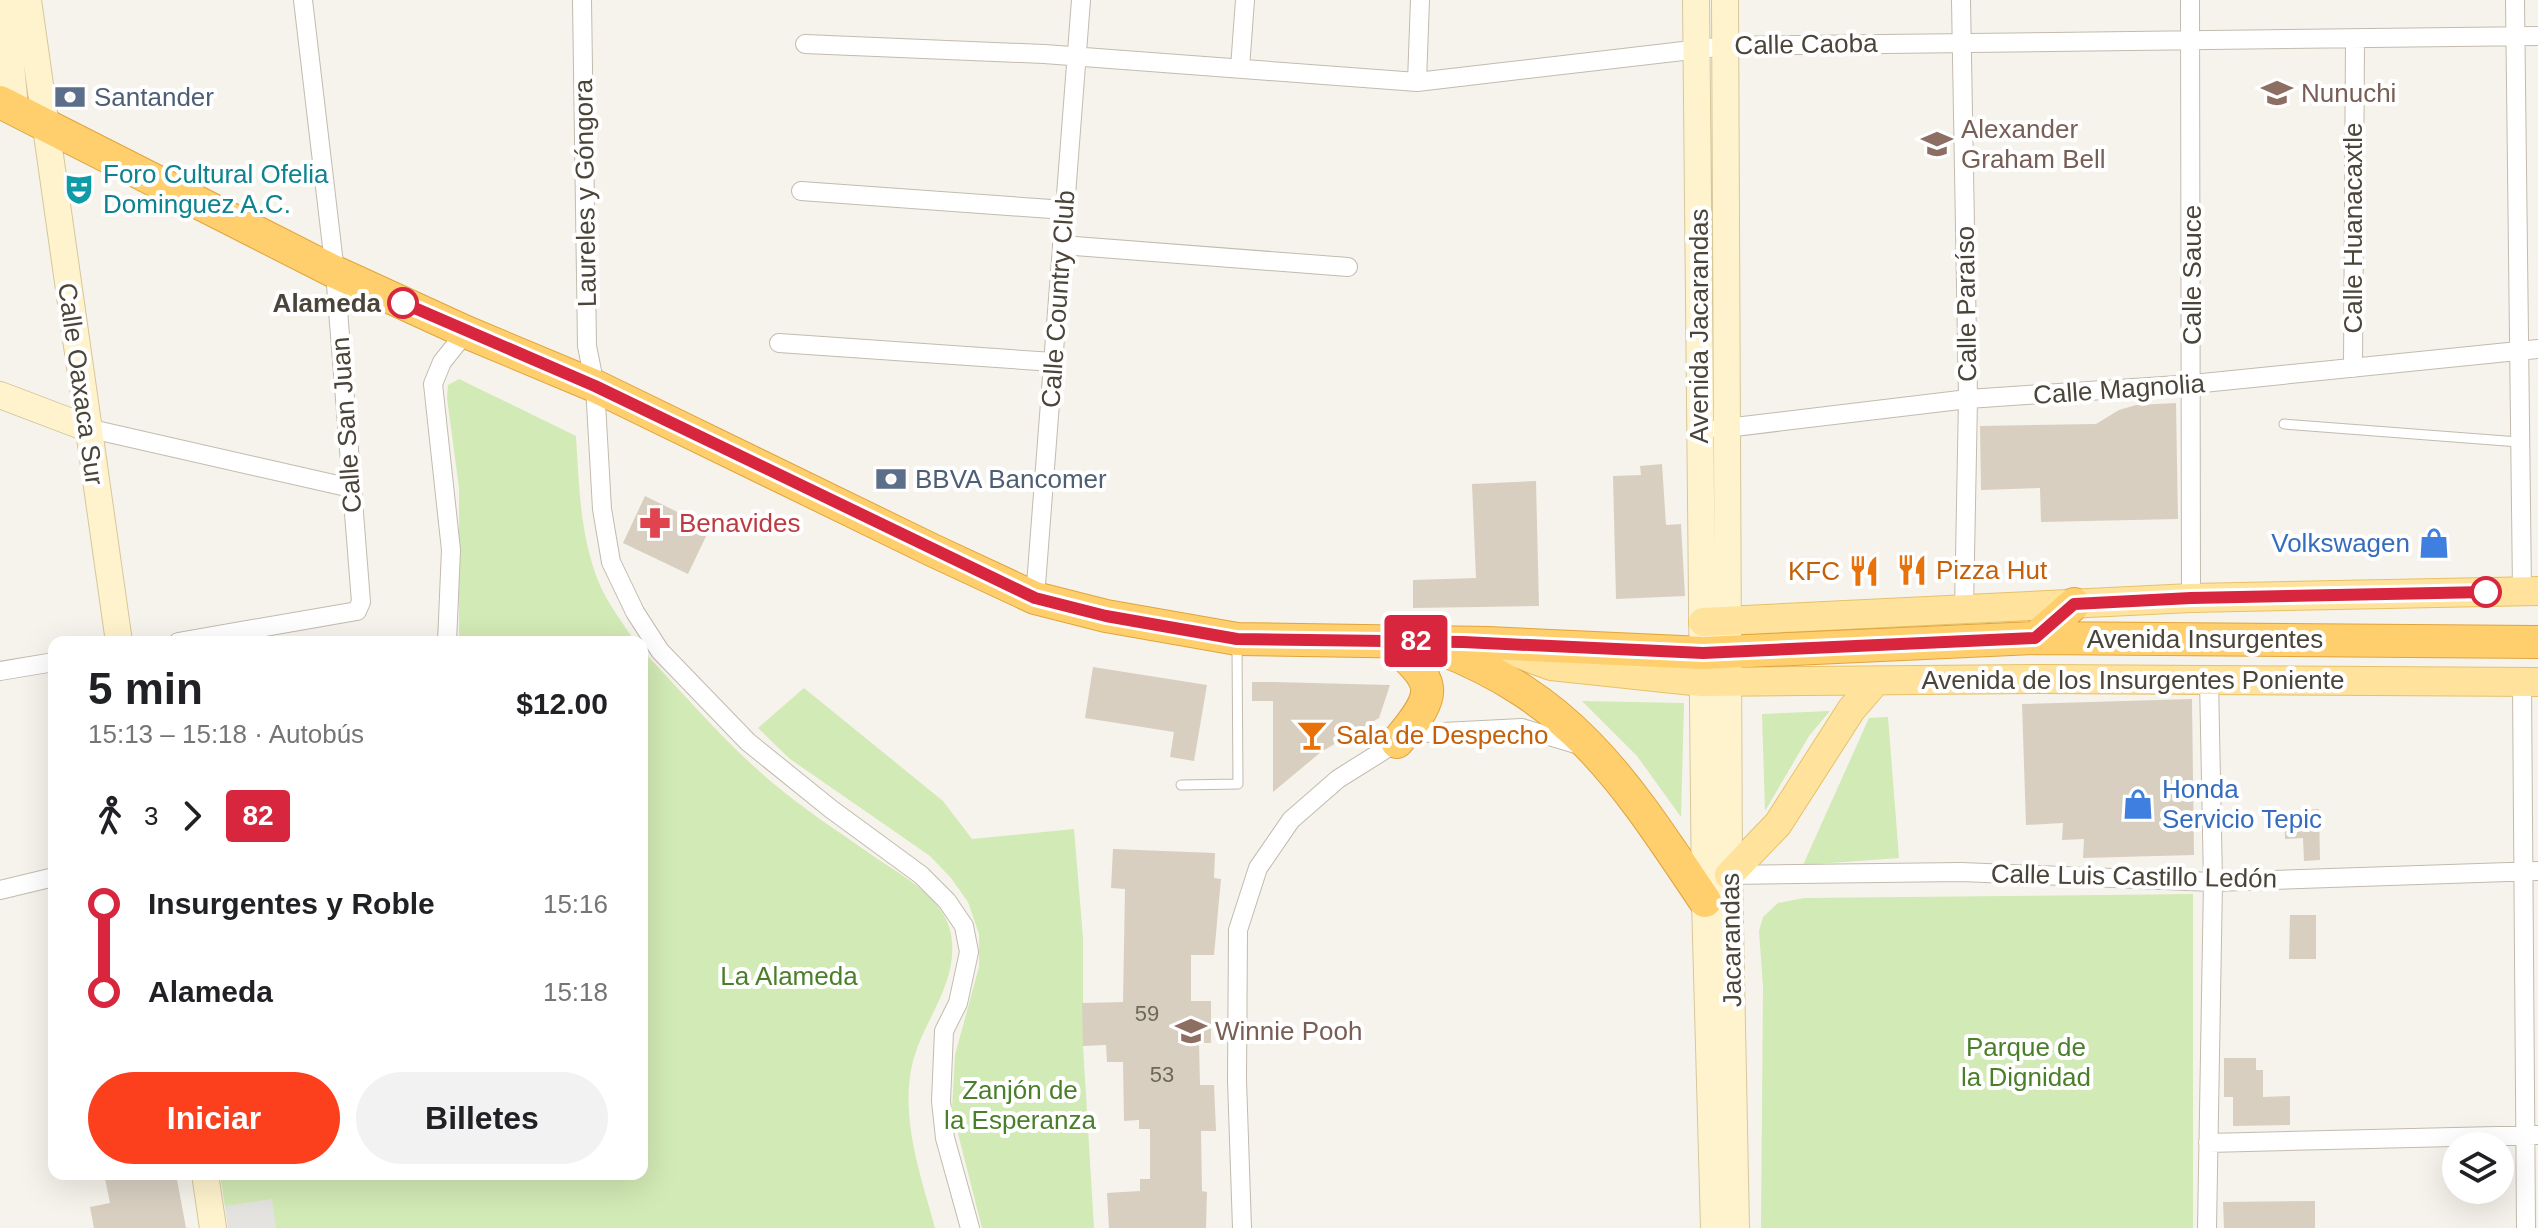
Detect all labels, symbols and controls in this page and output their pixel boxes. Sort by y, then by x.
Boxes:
street label: Calle Caoba [1734,28,1878,60]
school or university icon: Nunuchi [2260,76,2294,110]
street label: Laureles y Góngora [568,78,602,307]
place label: Nunuchi [2301,78,2396,108]
bank icon: Santander [53,80,87,114]
place label: Santander [94,82,214,112]
place label: Alexander Graham Bell [1961,114,2106,174]
street label: Calle Huanacaxtle [2338,122,2368,334]
school or university icon: Alexander Graham Bell [1920,127,1954,161]
place label: Foro Cultural Ofelia Dominguez A.C. [103,159,329,219]
theatre icon: Foro Cultural Ofelia Dominguez A.C. [62,172,96,206]
street label: Calle Country Club [1035,189,1081,409]
street label: Calle Sauce [2177,205,2207,345]
street label: Avenida Jacarandas [1684,208,1714,444]
street label: Calle Paraíso [1950,226,1982,382]
street label: Calle Oaxaca Sur [52,281,110,487]
place label: Alameda [273,288,382,318]
marker: Alameda [388,288,418,318]
street label: Calle San Juan [325,336,367,514]
street label: Calle Magnolia [2032,368,2206,410]
bank icon: BBVA Bancomer [874,462,908,496]
place label: BBVA Bancomer [915,464,1107,494]
pharmacy icon: Benavides [638,506,672,540]
place label: Benavides [679,508,800,538]
shop icon: Volkswagen [2417,526,2451,560]
place label: Volkswagen [2271,528,2410,558]
restaurant icon: Pizza Hut [1895,553,1929,587]
restaurant icon: KFC [1847,554,1881,588]
place label: Pizza Hut [1936,555,2048,585]
place label: KFC [1788,556,1840,586]
unlabelled marker [2471,577,2501,607]
line badge: 82 [1380,615,1452,667]
street label: Avenida Insurgentes [2087,624,2323,654]
text: 82 [1400,625,1432,656]
text: 5 min [88,664,203,713]
street label: Avenida de los Insurgentes Poniente [1921,665,2345,695]
text: $12.00 [516,687,608,720]
bar icon: Sala de Despecho [1295,718,1329,752]
text: 15:13 – 15:18 · Autobús [88,719,364,749]
place label: Sala de Despecho [1336,720,1548,750]
place label: Honda Servicio Tepic [2162,774,2322,834]
shop icon: Honda Servicio Tepic [2121,787,2155,821]
icon: walk [88,794,132,838]
icon: forward [170,794,214,838]
text: 82 [242,800,274,831]
text: 3 [144,801,158,831]
street label: Calle Luis Castillo Ledón [1991,859,2277,893]
street label: Jacarandas [1715,873,1747,1007]
text: Insurgentes y Roble [148,887,435,920]
text: 15:16 [543,889,608,919]
park label: La Alameda [720,961,858,991]
text: Alameda [148,975,273,1008]
text: 15:18 [543,977,608,1007]
house number: 59 [1135,1001,1159,1026]
school or university icon: Winnie Pooh [1174,1014,1208,1048]
place label: Winnie Pooh [1215,1016,1362,1046]
park label: Parque de la Dignidad [1961,1032,2091,1092]
house number: 53 [1150,1062,1174,1087]
button: Iniciar [88,1072,340,1164]
button: Billetes [356,1072,608,1164]
park label: Zanjón de la Esperanza [944,1075,1096,1135]
map controls [2442,1132,2514,1204]
button: layers [2442,1132,2514,1204]

